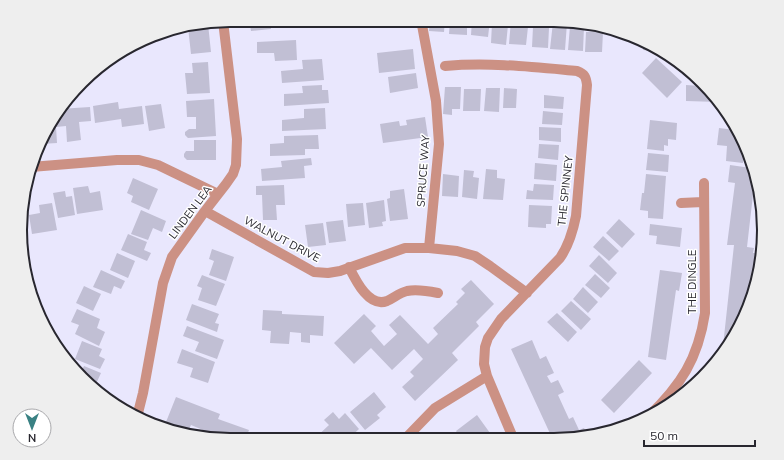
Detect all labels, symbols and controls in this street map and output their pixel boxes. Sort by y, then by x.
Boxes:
street label: SPRUCE WAY [413,134,433,208]
street label: THE SPINNEY [554,155,576,227]
street label: LINDEN LEA [165,183,215,241]
street label: WALNUT DRIVE [241,213,323,265]
street label: THE DINGLE [685,250,699,314]
north arrow [12,408,52,448]
scale bar [644,422,755,448]
text: 50 m [650,428,678,443]
text: N [28,431,36,445]

